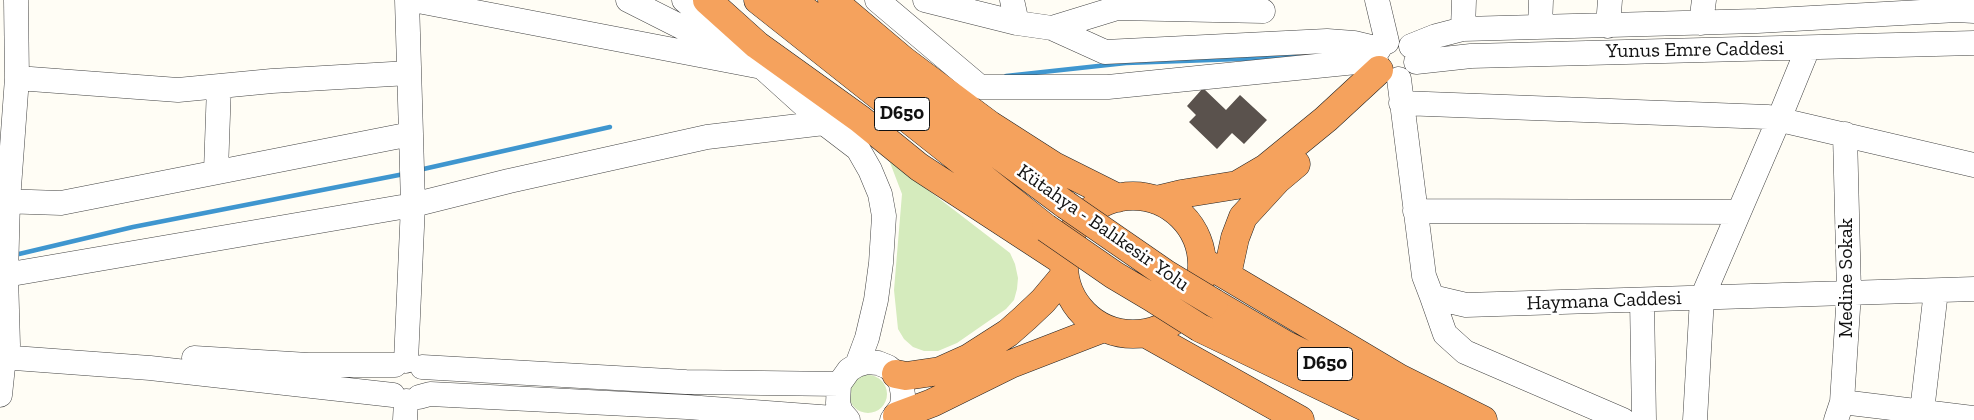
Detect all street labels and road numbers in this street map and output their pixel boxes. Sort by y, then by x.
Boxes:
street label: Yunus Emre Caddesi [1606,36,1784,64]
road number: D650 [874,98,930,130]
street label: Kütahya - Balıkesir Yolu [1012,159,1194,297]
street label: Medine Sokak [1834,218,1858,338]
street label: Haymana Caddesi [1526,286,1682,316]
road number: D650 [1298,348,1352,380]

